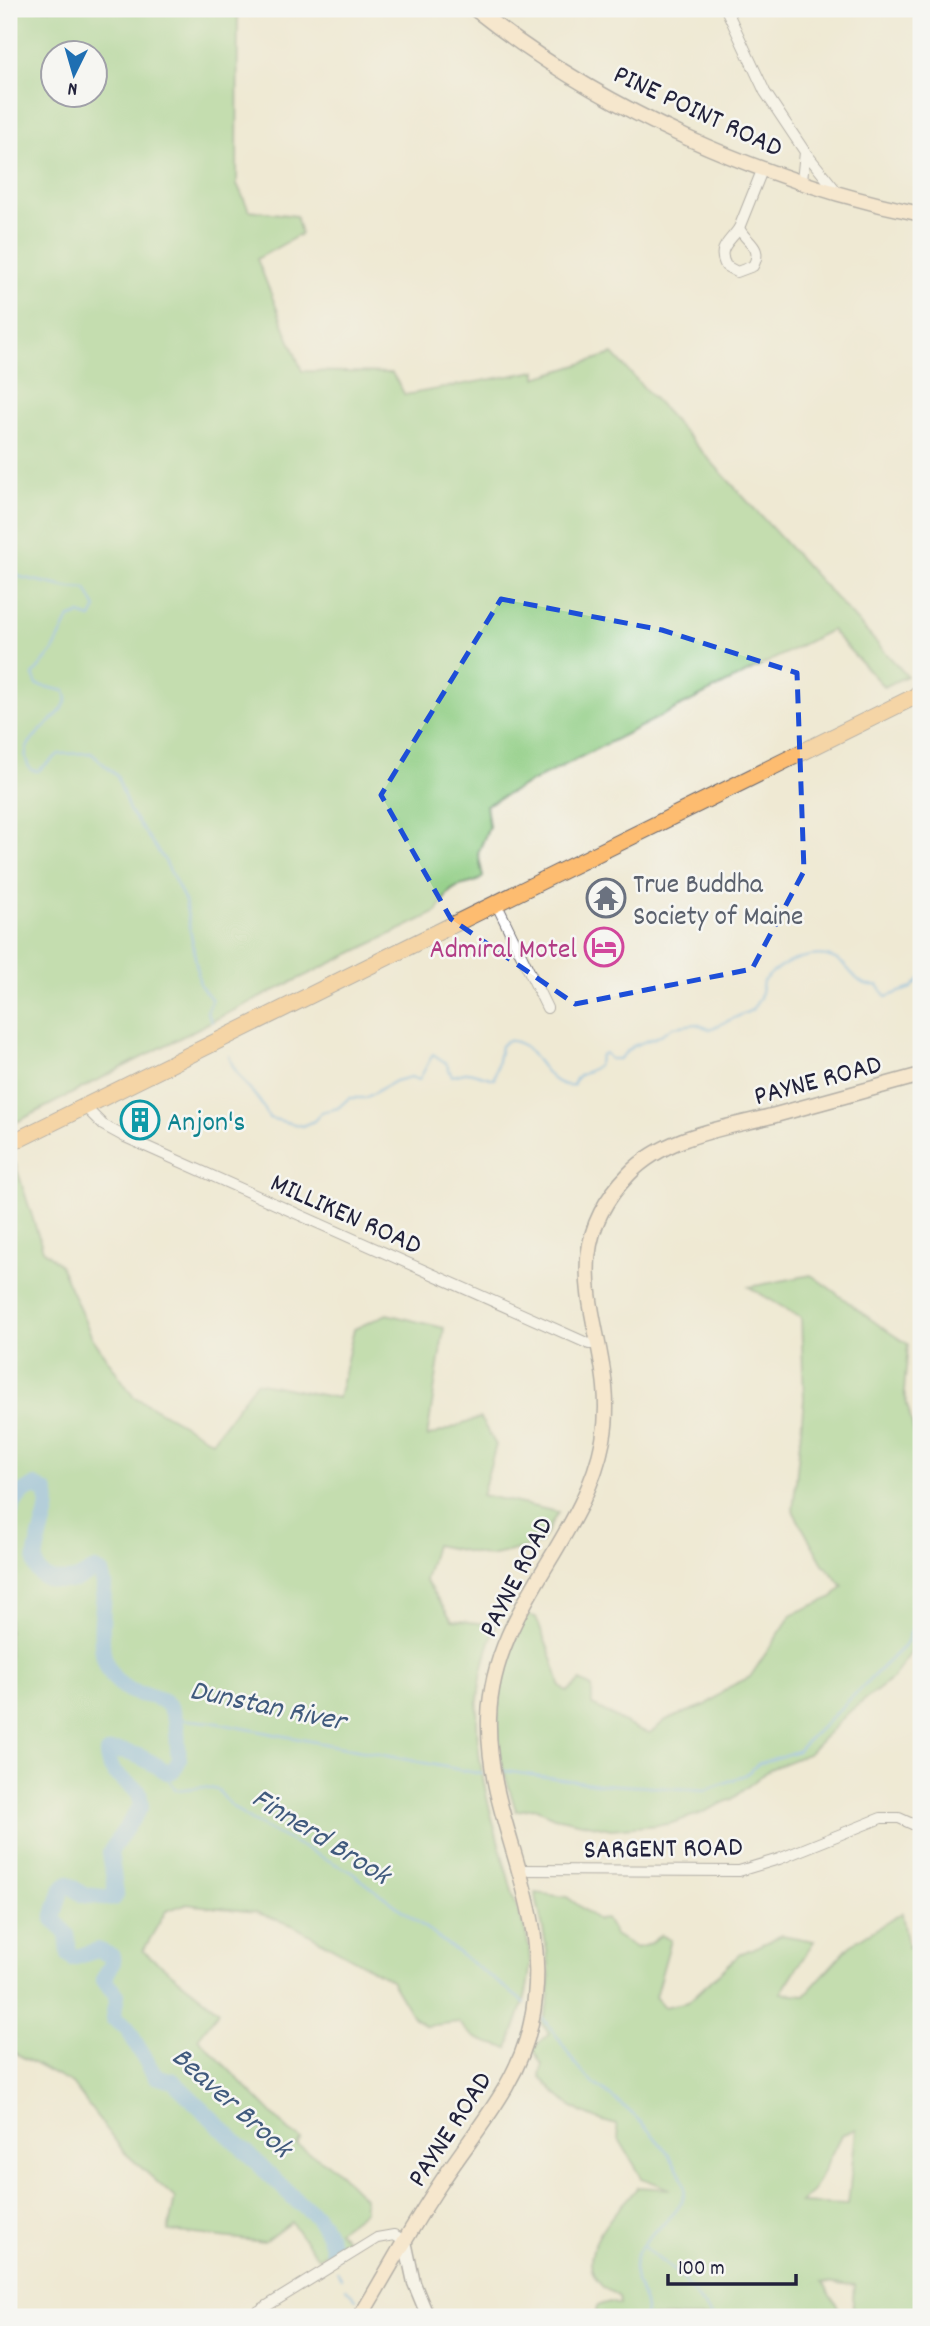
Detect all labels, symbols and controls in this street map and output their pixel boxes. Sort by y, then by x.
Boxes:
north arrow [38,38,108,108]
street label: PINE POINT ROAD [606,57,788,170]
text: N [67,74,79,101]
place label: True Buddha Society of Maine [633,867,803,939]
temple icon: True Buddha Society of Maine [585,877,627,919]
hotel icon: Admiral Motel [583,926,625,968]
place label: Admiral Motel [429,932,577,972]
street label: PAYNE ROAD [750,1047,887,1119]
building icon: Anjon's [119,1099,161,1141]
place label: Anjon's [167,1105,245,1145]
street label: MILLIKEN ROAD [263,1165,427,1268]
street label: PAYNE ROAD [471,1511,566,1646]
water label: Dunstan River [185,1671,351,1746]
water label: Finnerd Brook [242,1779,400,1900]
street label: SARGENT ROAD [583,1830,743,1872]
water label: Beaver Brook [160,2038,302,2172]
street label: PAYNE ROAD [400,2065,505,2196]
scale bar [668,2242,795,2286]
text: 100 m [678,2255,725,2285]

